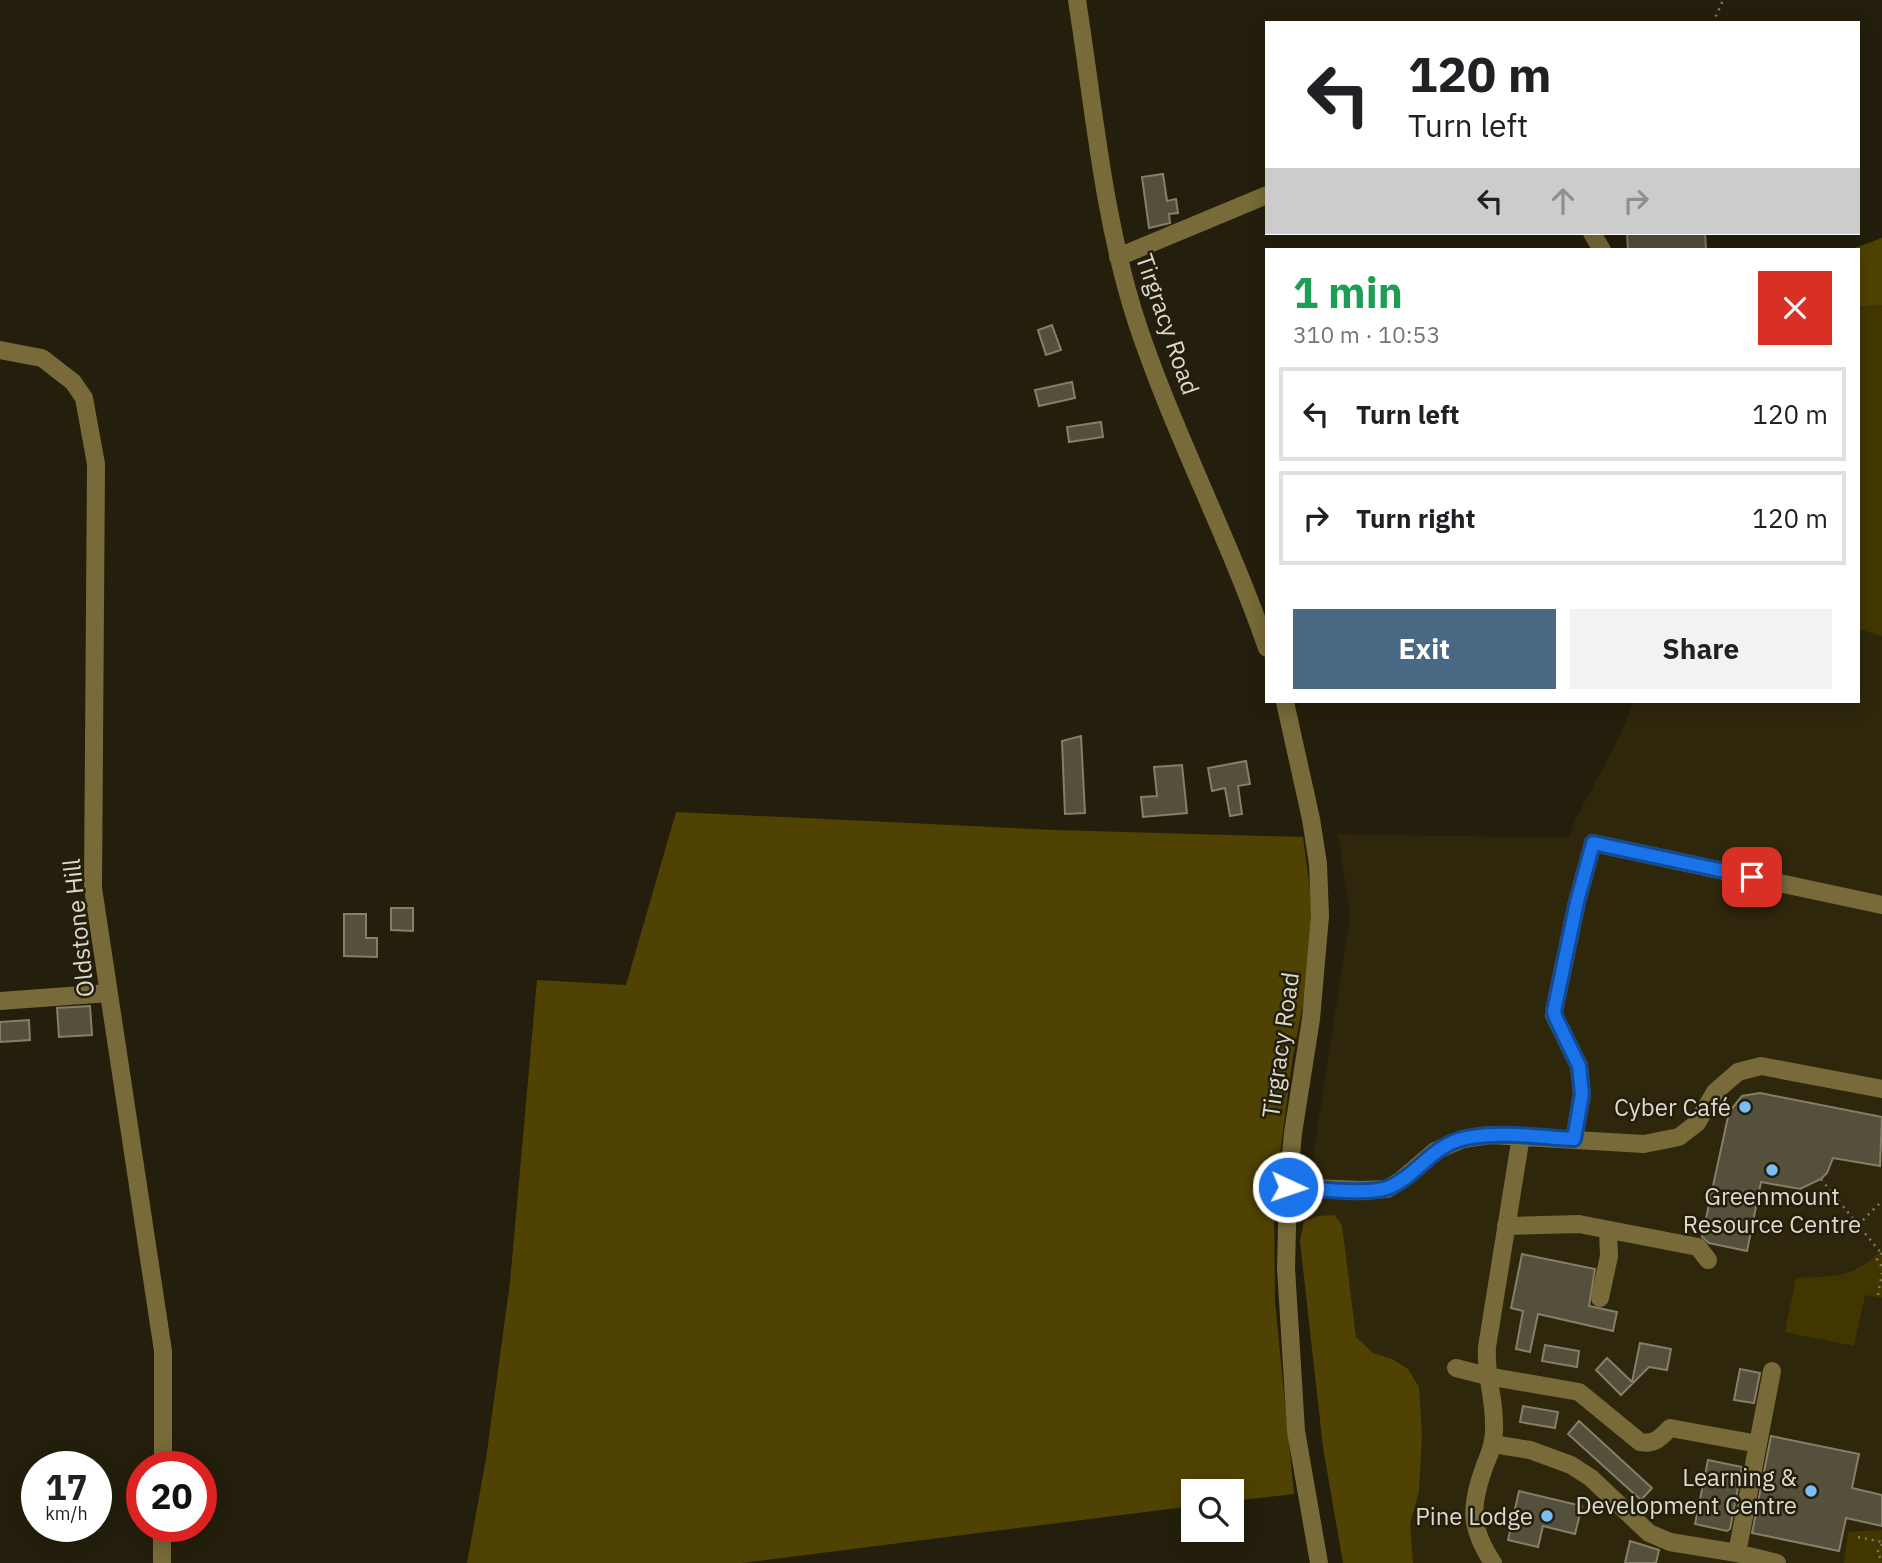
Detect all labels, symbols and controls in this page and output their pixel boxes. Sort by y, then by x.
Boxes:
text: 120 m [1408,42,1552,105]
icon: left [1293,49,1384,140]
text: Turn left [1408,104,1528,146]
icon: left [1471,182,1509,220]
icon: ahead [1544,182,1582,220]
icon: right [1617,182,1655,220]
street label: Tirgracy Road [1129,249,1207,399]
text: 1 min [1293,265,1403,320]
button: close [1758,271,1832,345]
text: 310 m · 10:53 [1293,319,1440,349]
icon: left [1297,395,1335,433]
text: Turn left [1356,397,1459,431]
text: 120 m [1752,397,1828,431]
icon: right [1297,499,1335,537]
text: Turn right [1356,501,1475,535]
text: 120 m [1752,501,1828,535]
button: Exit [1293,609,1556,689]
button: Share [1570,609,1832,689]
pin [1722,847,1782,907]
street label: Oldstone Hill [55,857,101,999]
icon: arrive [1733,858,1771,896]
street label: Tirgracy Road [1254,970,1306,1120]
place label: Cyber Café [1614,1091,1731,1123]
marker: Cyber Café [1737,1099,1753,1115]
position arrow [1251,1150,1325,1224]
marker: Greenmount Resource Centre [1764,1162,1780,1178]
place label: Greenmount Resource Centre [1683,1180,1861,1240]
speed limit sign: 20 [126,1451,217,1542]
place label: Learning & Development Centre [1575,1461,1797,1521]
text: 17 [45,1464,88,1510]
map controls [1181,1479,1244,1542]
button: search [1181,1479,1244,1542]
marker: Learning & Development Centre [1803,1483,1819,1499]
place label: Pine Lodge [1415,1500,1533,1532]
text: km/h [45,1502,88,1525]
marker: Pine Lodge [1539,1508,1555,1524]

